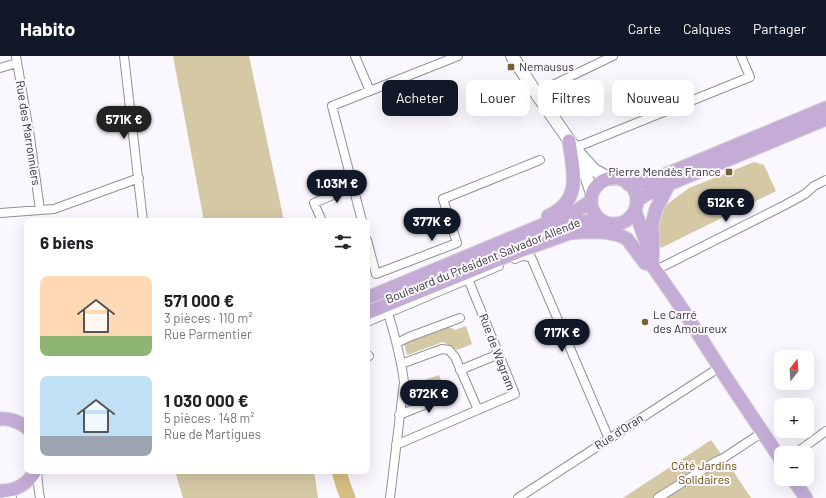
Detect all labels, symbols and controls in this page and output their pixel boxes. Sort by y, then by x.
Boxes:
text: Habito [20,17,75,40]
text: Carte [628,20,661,37]
text: Calques [683,20,731,37]
text: Partager [753,20,806,37]
place label: Nemausus [519,59,574,73]
marker: Nemausus [506,62,516,72]
street label: Rue des Marronniers [14,79,44,187]
chip: Acheter [382,80,458,116]
chip: Louer [466,80,530,116]
chip: Filtres [538,80,604,116]
chip: Nouveau [612,80,694,116]
pin: 571K € [91,106,157,140]
text: 571K € [105,111,143,127]
place label: Pierre Mendès France [608,164,721,178]
marker: Pierre Mendès France [724,167,734,177]
pin: 1.03M € [300,170,374,204]
text: 1.03M € [316,175,358,191]
pin: 512K € [693,189,759,223]
text: 512K € [707,194,745,210]
pin: 377K € [399,208,465,242]
text: 377K € [413,213,451,229]
street label: Boulevard du Président Salvador Allende [383,215,582,306]
icon: filters [332,231,354,253]
text: 6 biens [40,232,94,252]
text: 571 000 € [164,290,234,310]
icon: home [72,292,120,340]
place label: Le Carré des Amoureux [653,307,727,335]
text: 3 pièces · 110 m² [164,310,253,326]
street label: Rue de Wagram [477,311,519,392]
marker: Le Carré des Amoureux [640,317,650,327]
pin: 717K € [529,319,595,353]
text: 717K € [544,324,580,340]
text: Rue Parmentier [164,326,252,342]
north arrow [774,350,814,390]
map controls [774,350,814,486]
pin: 872K € [396,380,462,414]
text: 872K € [409,385,449,401]
text: 1 030 000 € [164,390,249,410]
icon: home [72,392,120,440]
button: + [774,398,814,438]
text: 5 pièces · 148 m² [164,410,255,426]
street label: Rue d'Oran [592,410,645,452]
text: Rue de Martigues [164,426,261,442]
button: − [774,446,814,486]
park label: Côté Jardins Solidaires [671,458,737,486]

